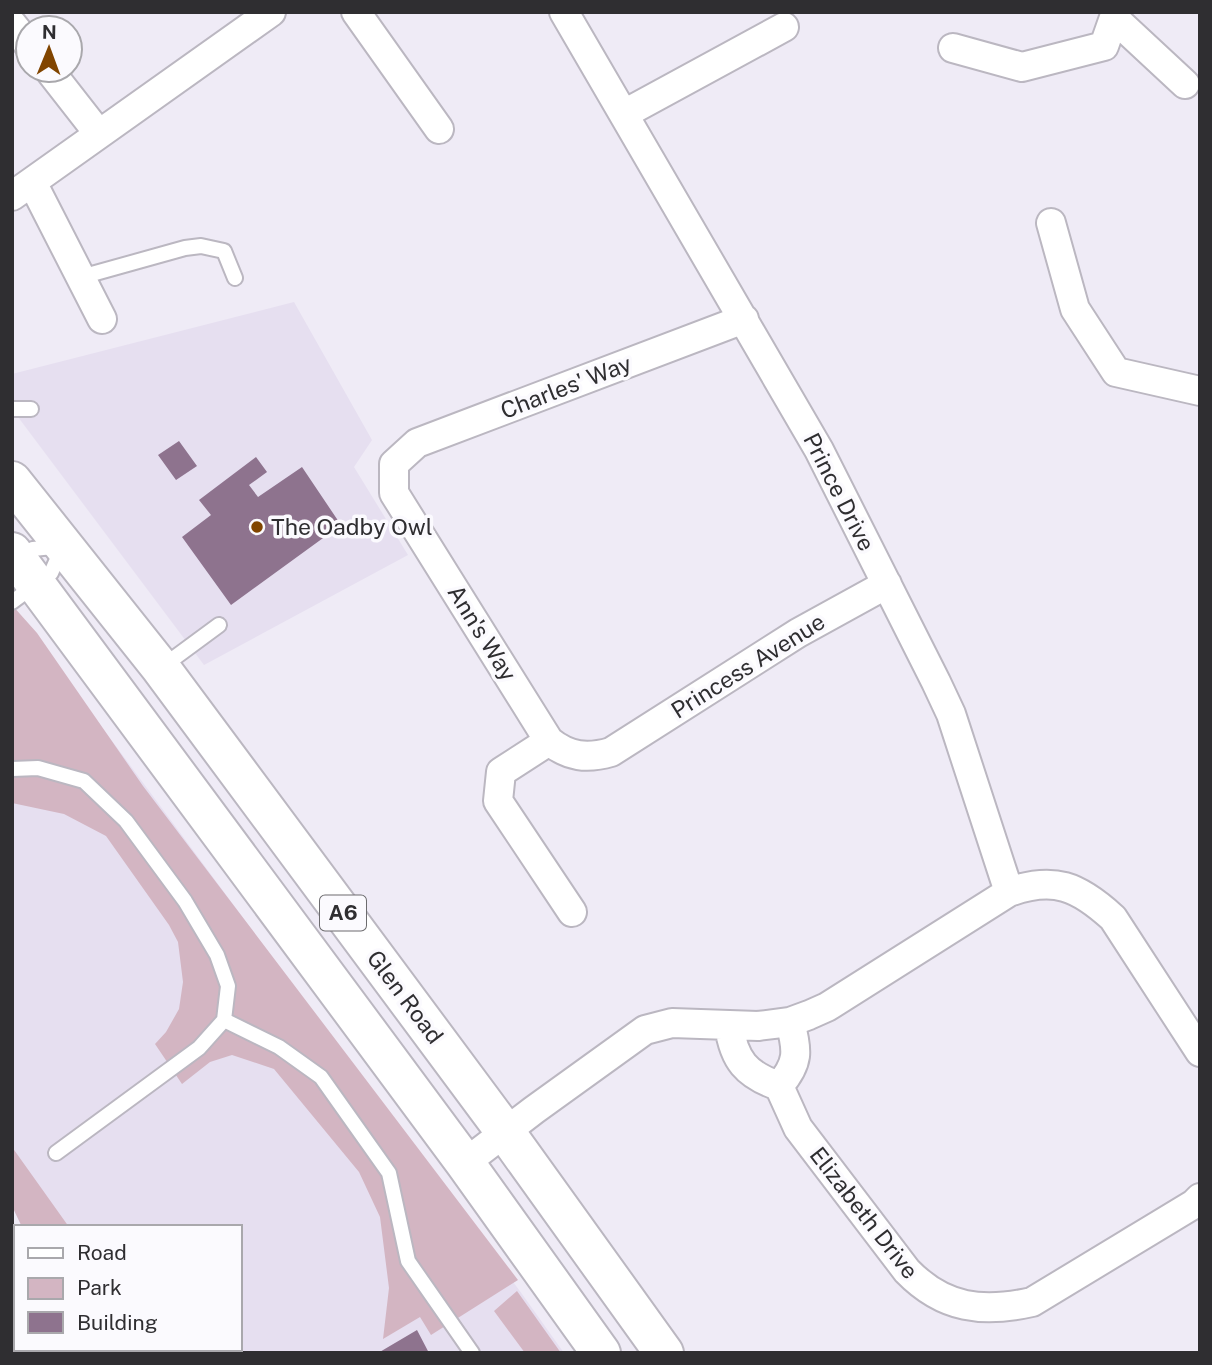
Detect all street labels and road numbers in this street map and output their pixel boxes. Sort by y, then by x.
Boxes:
street label: Charles' Way [497,349,635,424]
street label: Prince Drive [798,428,881,555]
street label: Ann's Way [442,580,522,686]
street label: Princess Avenue [666,608,829,724]
road number: A6 [320,895,366,930]
street label: Glen Road [362,945,449,1049]
street label: Elizabeth Drive [805,1142,924,1284]

